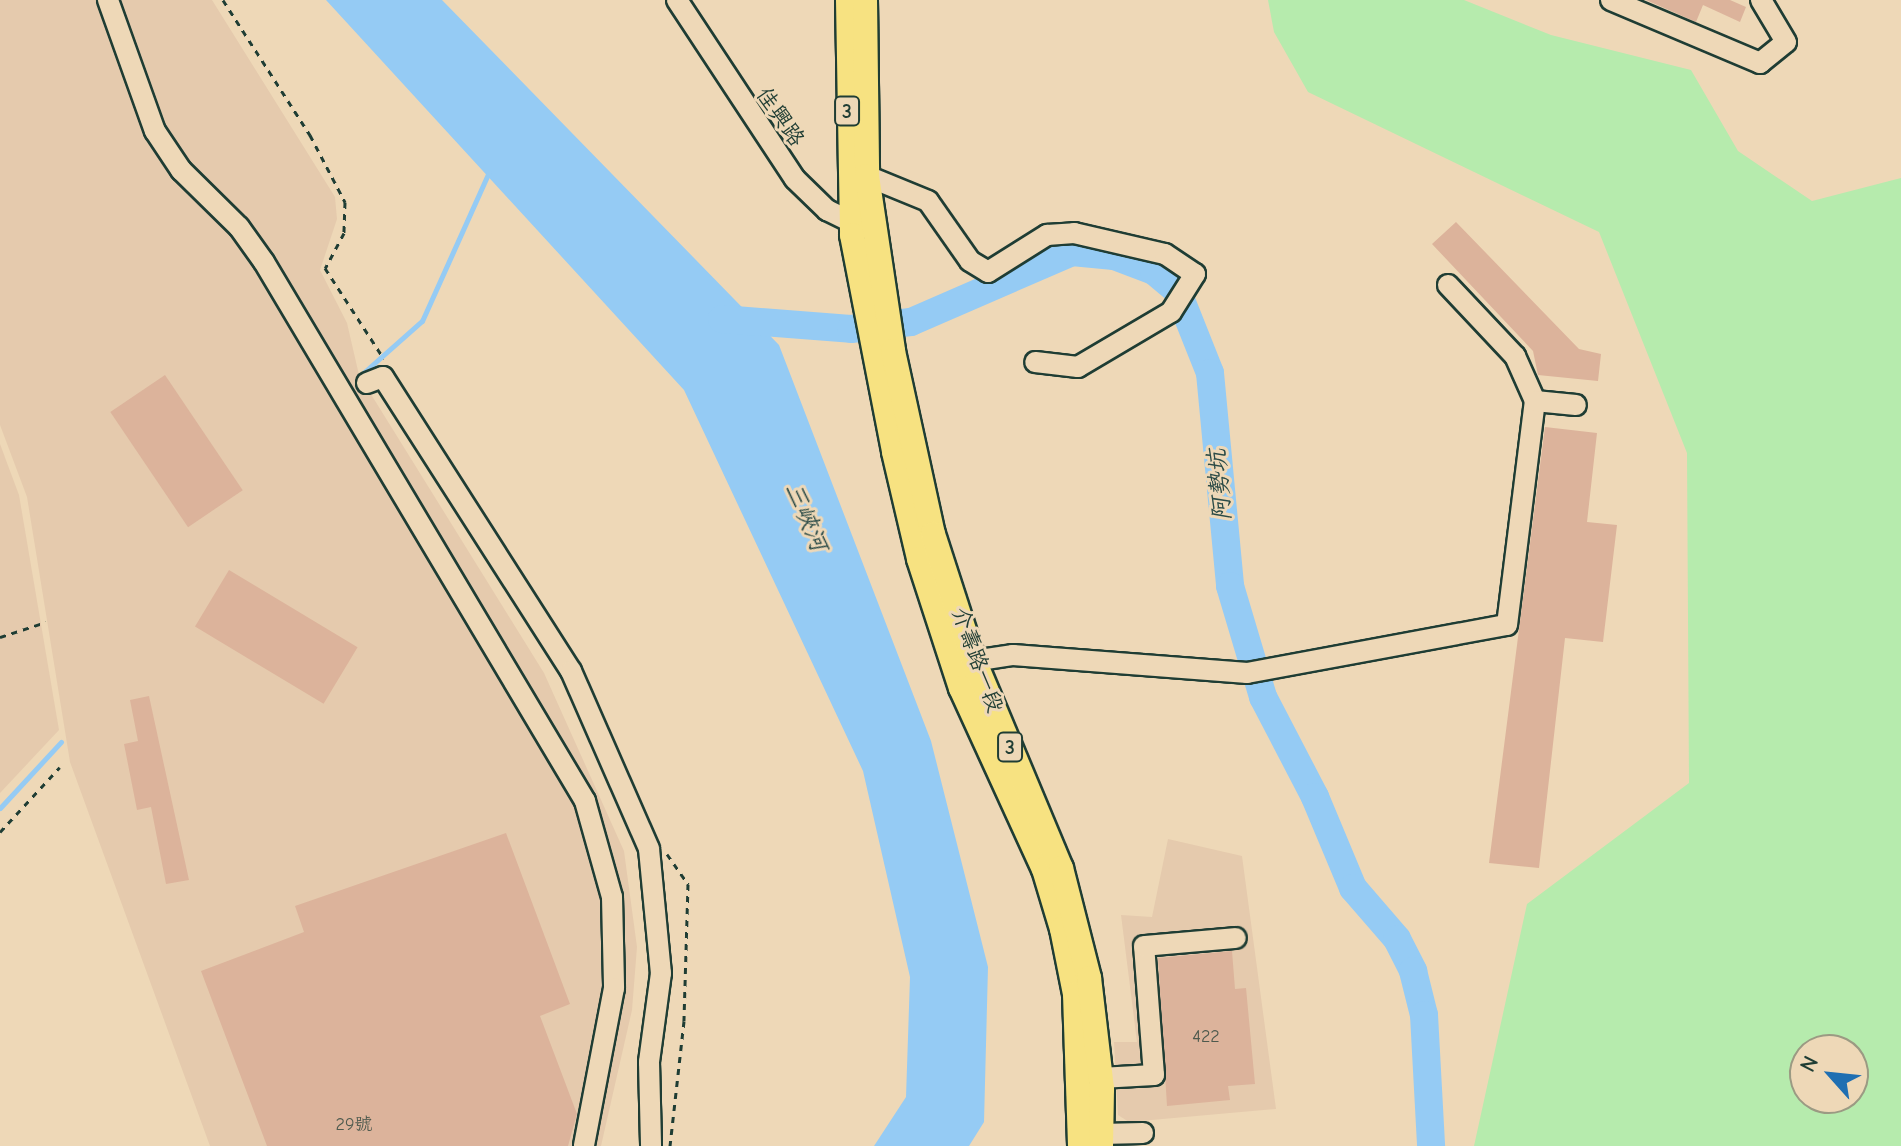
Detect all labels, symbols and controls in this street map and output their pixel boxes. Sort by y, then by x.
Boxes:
street label: 佳興路 [750,82,810,152]
road number: 3 [833,95,861,127]
water label: 阿勢坑 [1203,448,1237,522]
water label: 三峽河 [779,478,833,556]
street label: 介壽路一段 [946,604,1008,716]
road number: 3 [996,731,1024,763]
house number: 422 [1192,1026,1220,1048]
north arrow [1789,1034,1869,1114]
text: N [1795,1052,1824,1076]
house number: 29號 [336,1114,372,1136]

